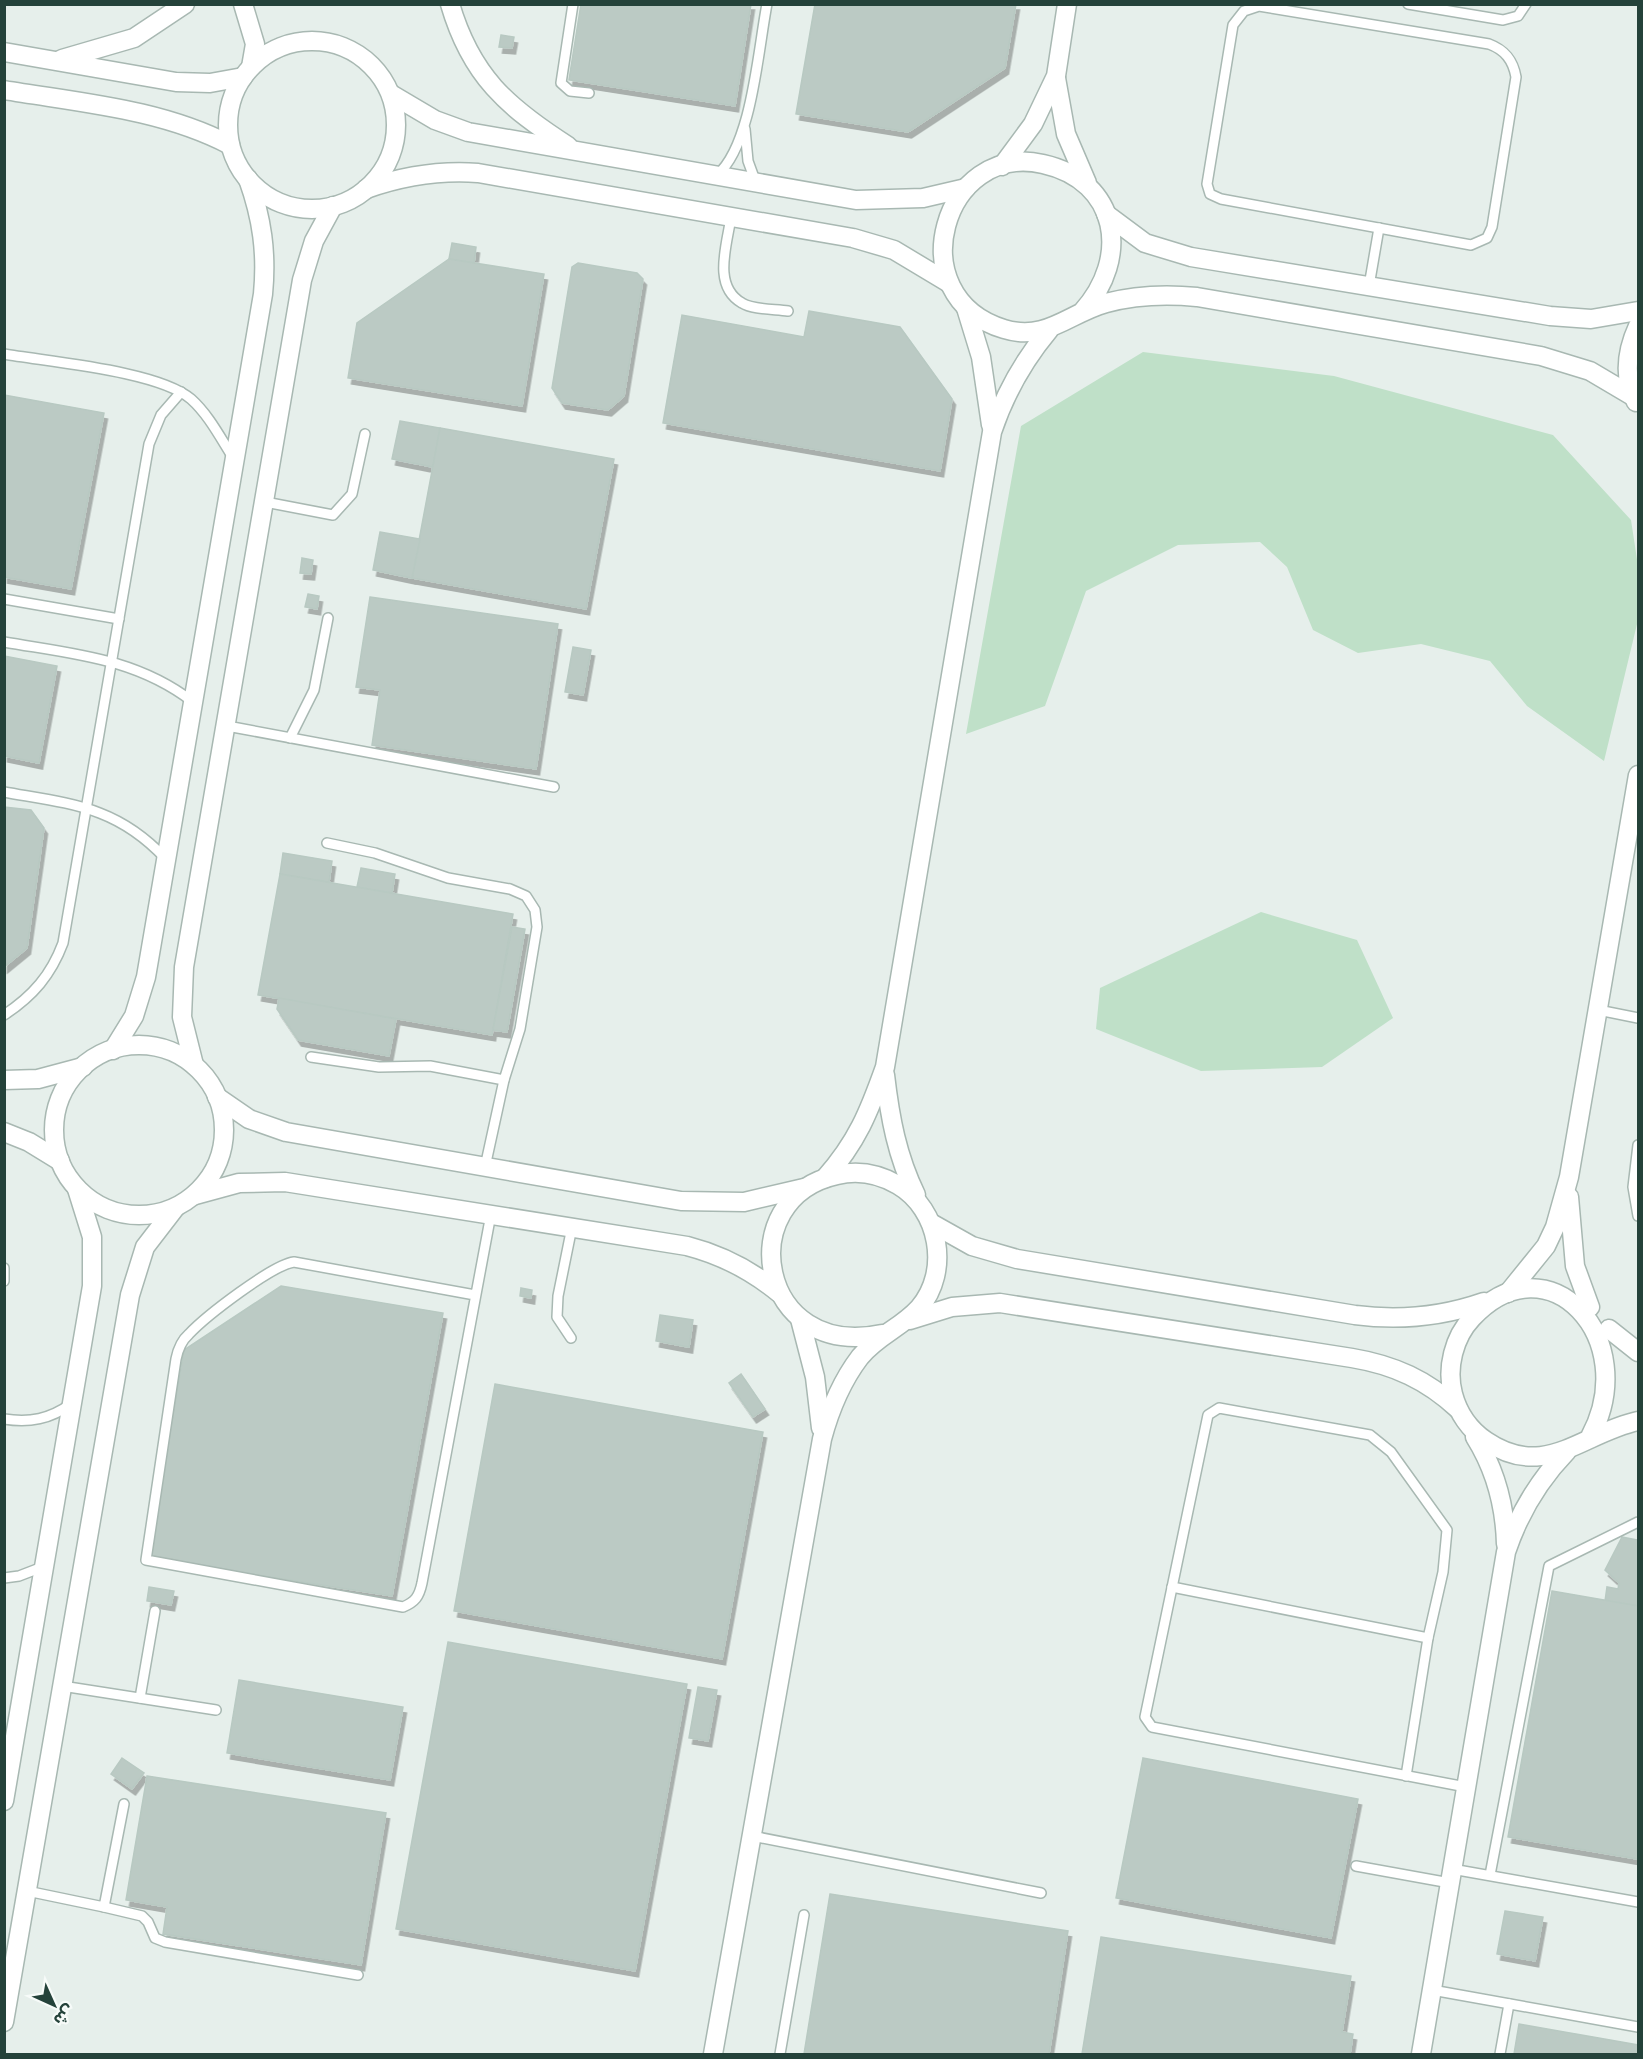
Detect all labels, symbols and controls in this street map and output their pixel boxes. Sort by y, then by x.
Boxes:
north arrow [24,1975,84,2035]
text: ش [50,2001,77,2028]

